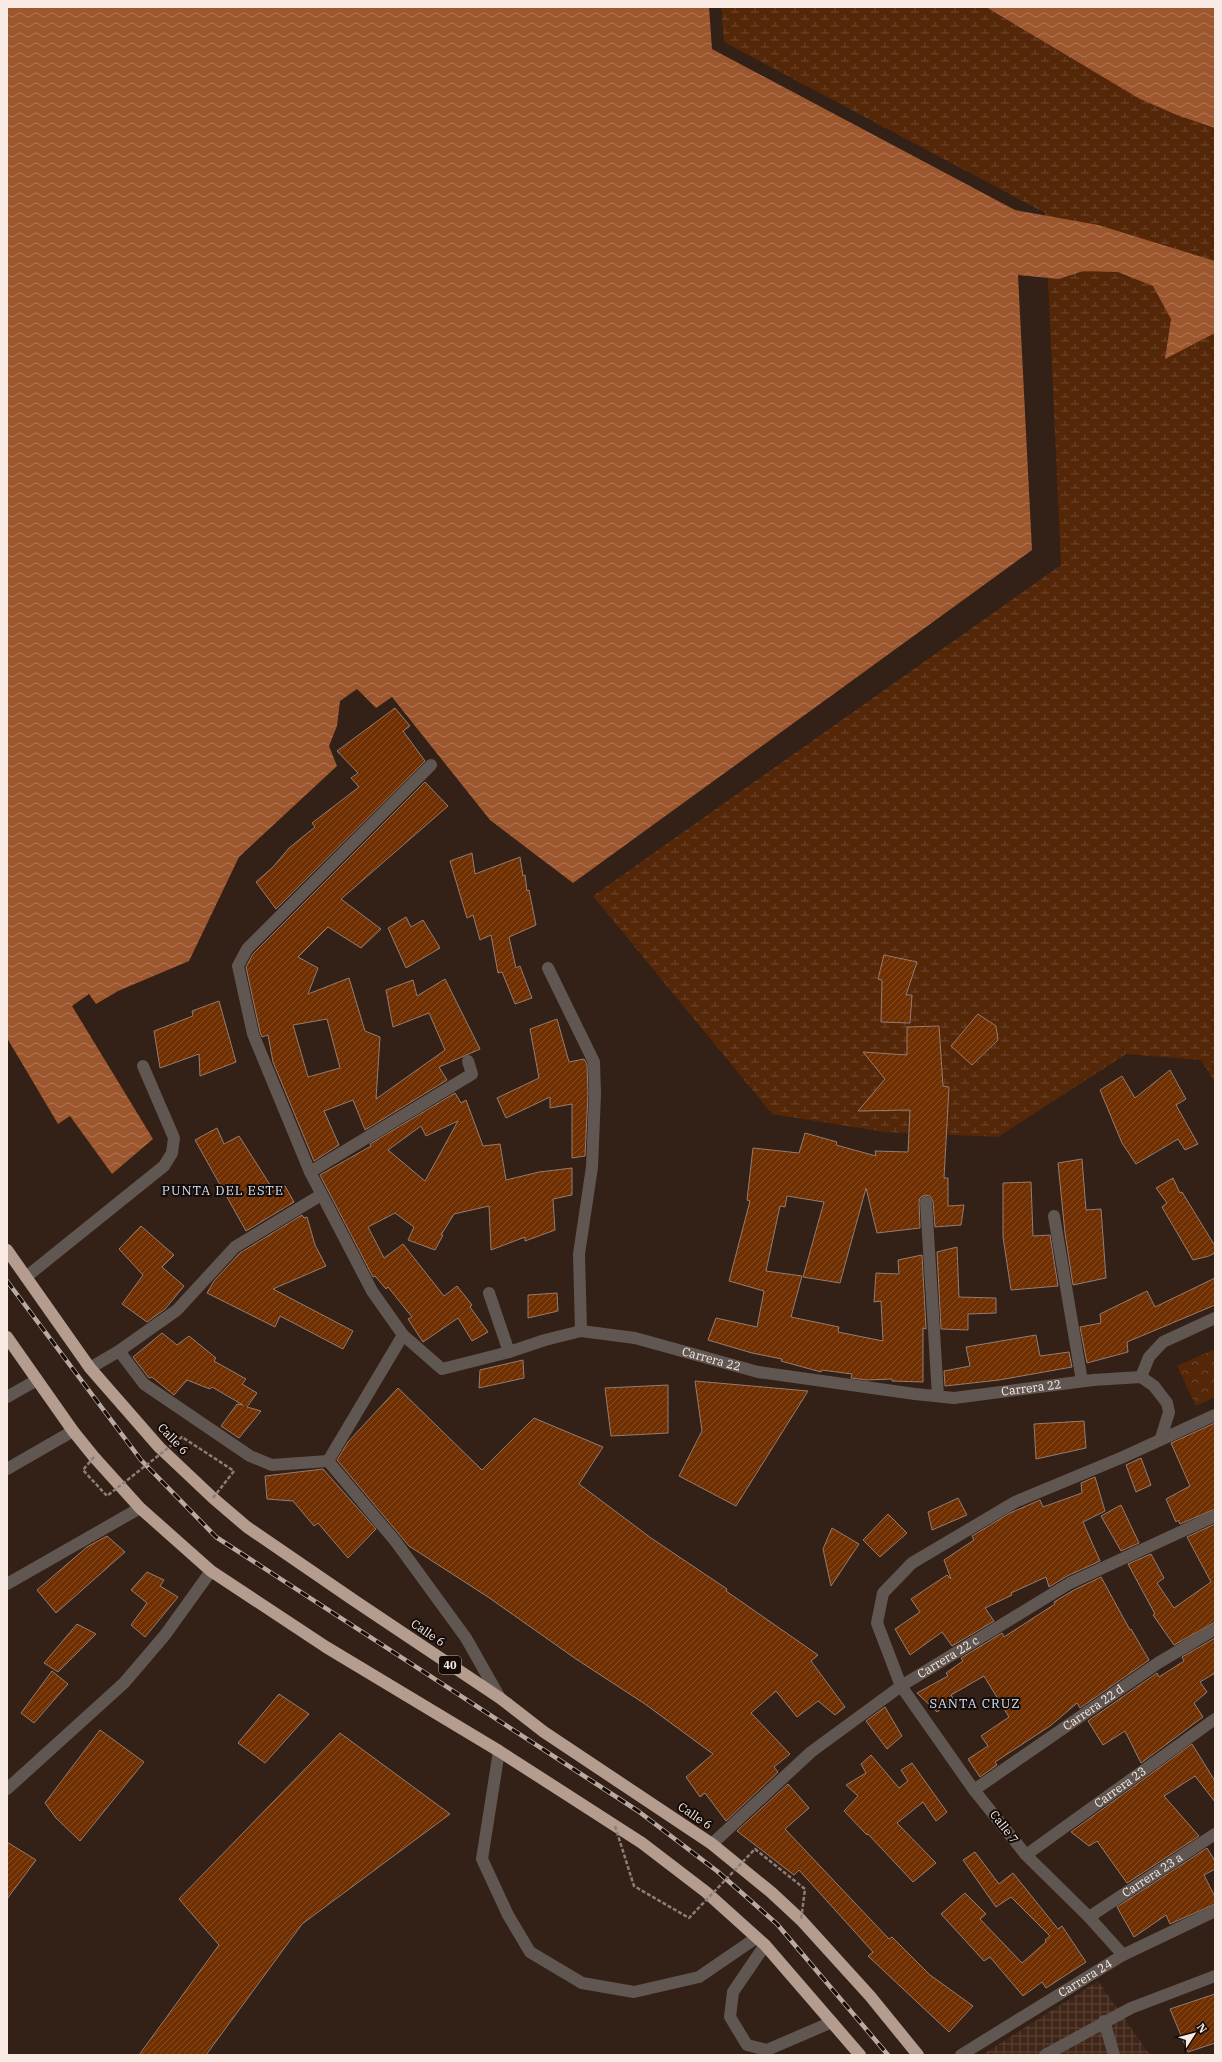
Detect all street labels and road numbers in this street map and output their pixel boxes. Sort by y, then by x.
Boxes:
street label: Carrera 22 [680,1343,743,1374]
street label: Carrera 22 [1000,1376,1062,1399]
street label: Calle 6 [155,1420,192,1457]
street label: Calle 6 [408,1616,448,1649]
street label: Carrera 22 c [914,1632,981,1681]
road number: 40 [439,1656,461,1674]
street label: Carrera 22 d [1060,1681,1126,1733]
street label: Carrera 23 [1091,1763,1149,1811]
street label: Calle 6 [675,1799,715,1832]
street label: Calle 7 [987,1807,1022,1846]
street label: Carrera 23 a [1119,1849,1186,1900]
street label: Carrera 24 [1055,1956,1115,2000]

